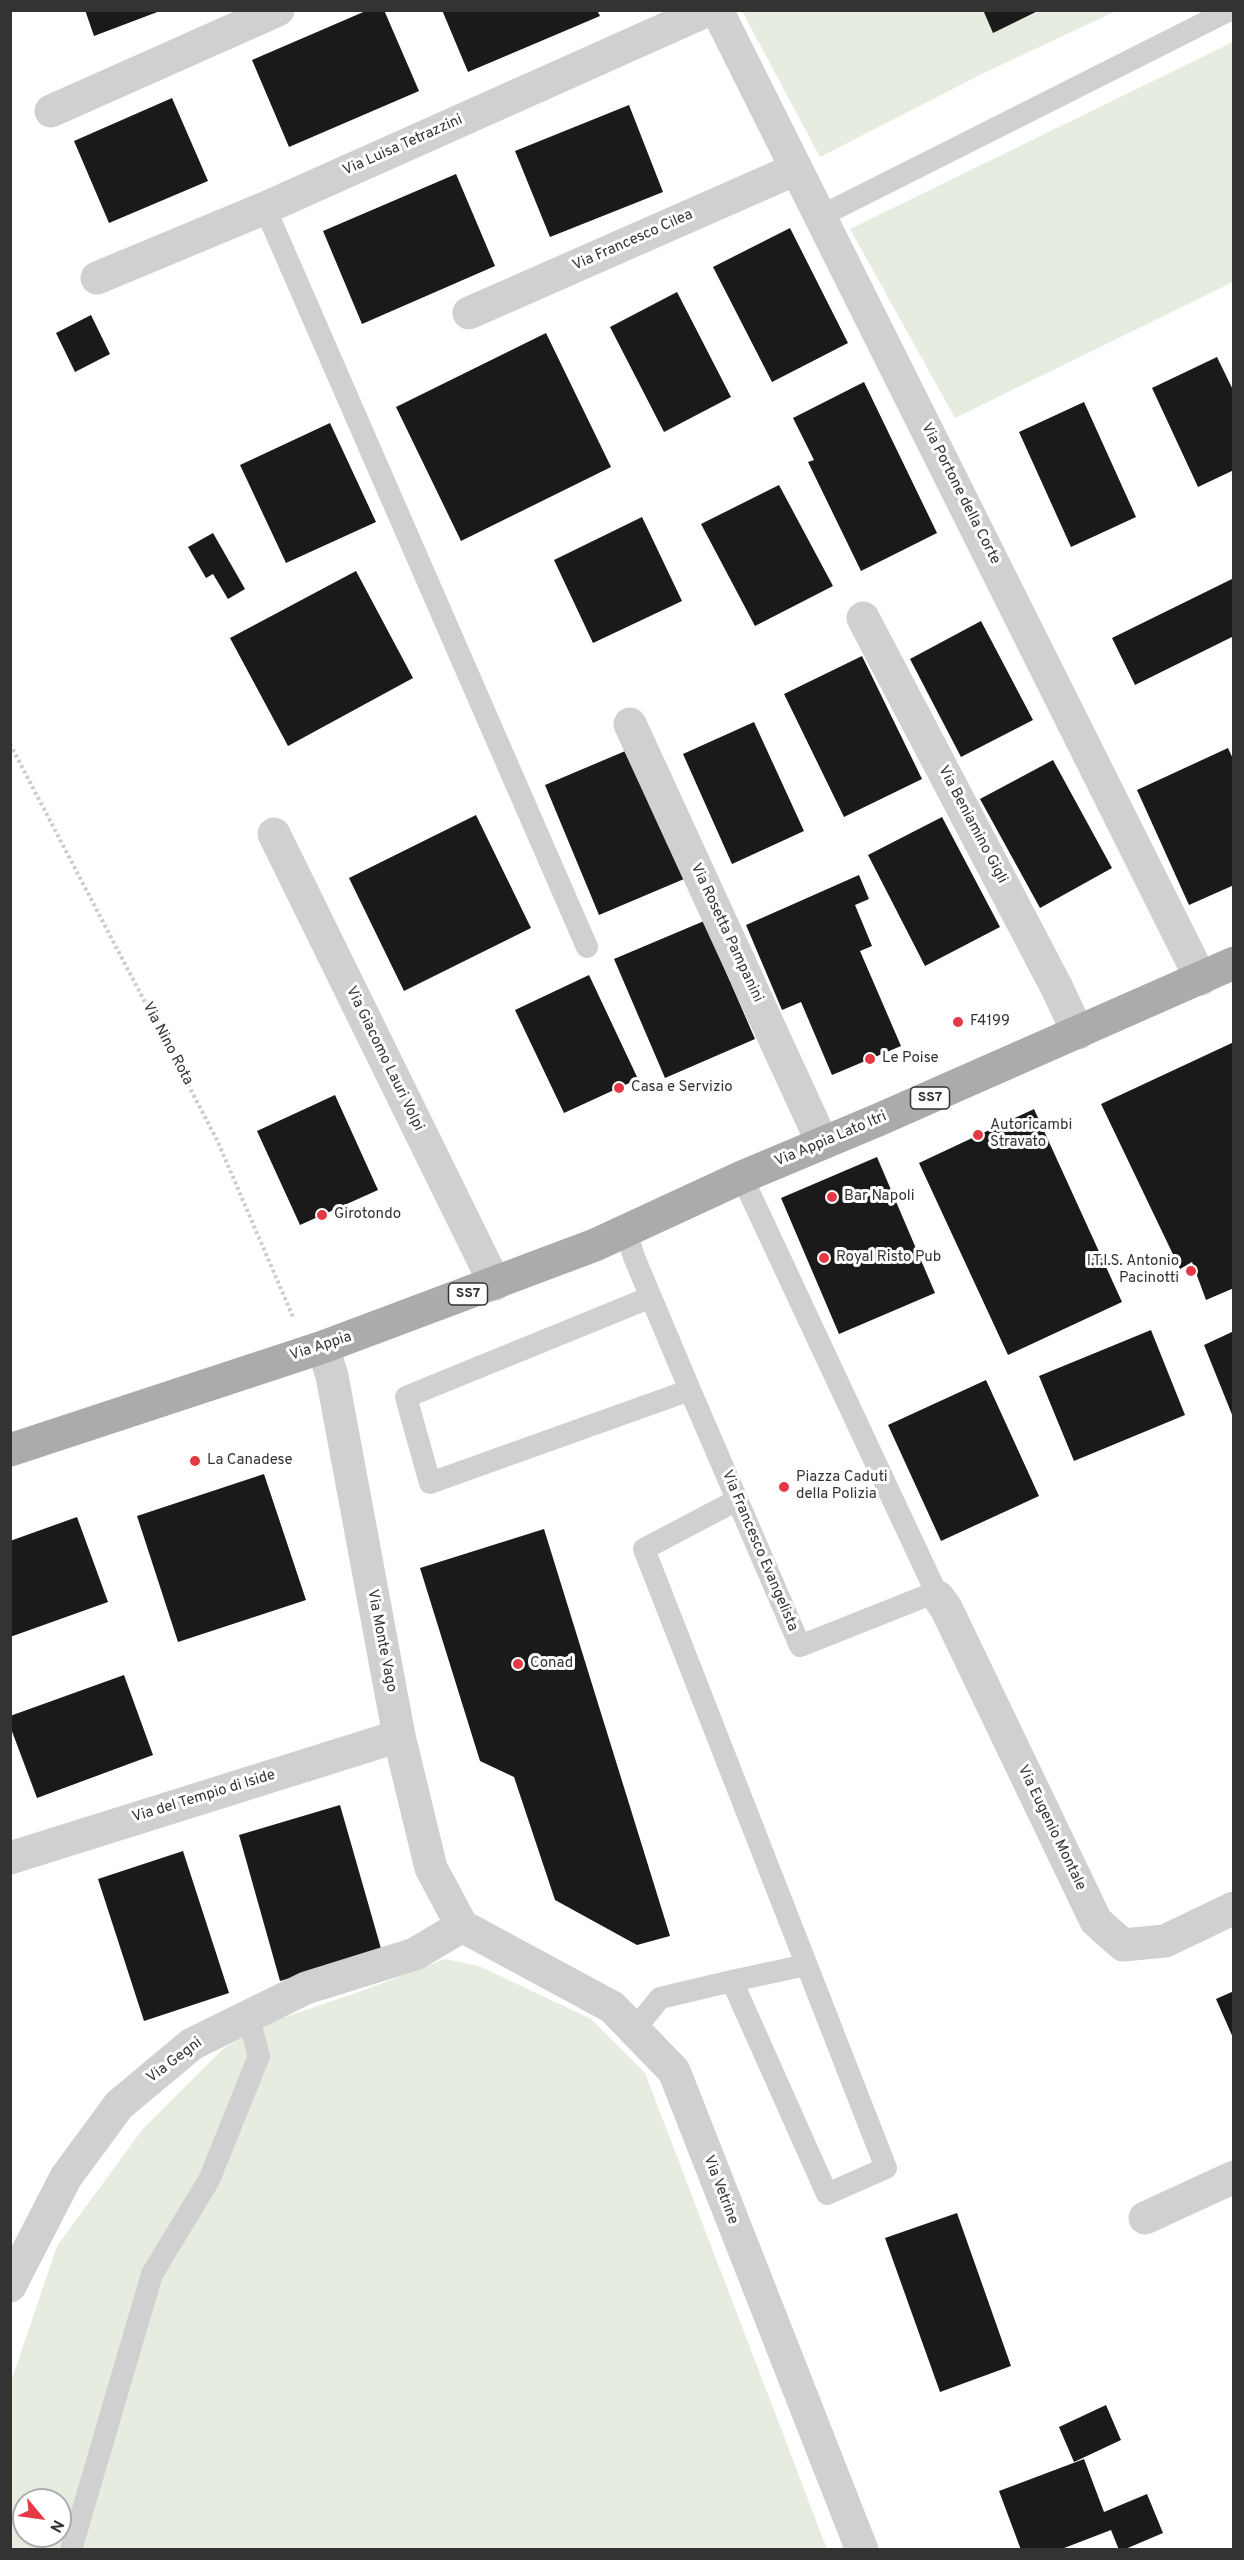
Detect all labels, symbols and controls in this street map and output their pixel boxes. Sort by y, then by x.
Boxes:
street label: Via Luisa Tetrazzini [340,112,466,180]
street label: Via Francesco Cilea [570,206,696,276]
street label: Via Portone della Corte [916,420,1004,568]
street label: Via Beniamino Gigli [933,763,1011,887]
street label: Via Rosetta Pampanini [686,861,766,1005]
street label: Via Giacomo Lauri Volpi [341,984,427,1134]
street label: Via Nino Rota [138,999,196,1089]
place label: F4199 [970,1013,1010,1031]
marker: F4199 [951,1015,965,1029]
place label: Le Poise [882,1050,939,1068]
marker: Le Poise [863,1052,877,1066]
place label: Casa e Servizio [631,1079,733,1097]
marker: Casa e Servizio [612,1081,626,1095]
road number: SS7 [910,1087,950,1109]
street label: Via Appia Lato Itri [772,1108,890,1172]
place label: Autoricambi Stravato [990,1117,1072,1152]
marker: Autoricambi Stravato [971,1128,985,1142]
place label: Bar Napoli [844,1188,914,1206]
marker: Bar Napoli [825,1190,839,1204]
place label: Girotondo [334,1206,401,1224]
marker: Girotondo [315,1208,329,1222]
place label: Royal Risto Pub [836,1249,941,1267]
marker: Royal Risto Pub [817,1251,831,1265]
place label: I.T.I.S. Antonio Pacinotti [1087,1253,1179,1288]
marker: I.T.I.S. Antonio Pacinotti [1184,1264,1198,1278]
road number: SS7 [448,1283,488,1305]
street label: Via Appia [288,1329,354,1365]
place label: La Canadese [207,1452,293,1470]
marker: La Canadese [188,1454,202,1468]
street label: Via Francesco Evangelista [717,1468,801,1634]
place label: Piazza Caduti della Polizia [796,1469,888,1504]
marker: Piazza Caduti della Polizia [777,1480,791,1494]
street label: Via Monte Vago [362,1588,400,1694]
place label: Conad [530,1655,573,1673]
marker: Conad [511,1657,525,1671]
street label: Via Eugenio Montale [1013,1762,1089,1894]
street label: Via del Tempio di Iside [130,1767,278,1827]
street label: Via Gegni [144,2034,206,2088]
street label: Via Vetrine [699,2153,741,2227]
north arrow [12,2488,72,2548]
text: N [44,2516,68,2536]

